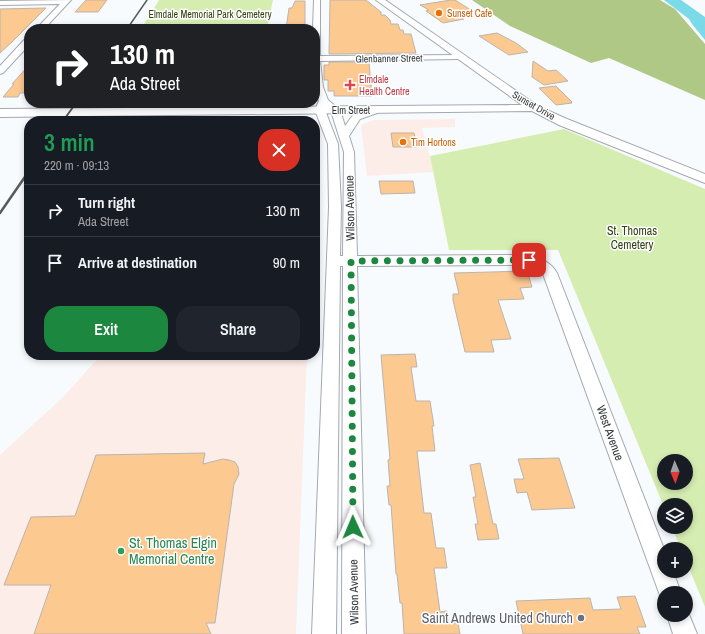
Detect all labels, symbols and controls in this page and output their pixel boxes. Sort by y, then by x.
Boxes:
place label: Sunset Cafe [447,7,493,20]
park label: Elmdale Memorial Park Cemetery [148,8,272,21]
marker: Sunset Cafe [434,8,444,18]
text: 130 m [110,35,175,73]
icon: right [44,40,96,92]
street label: Glenbanner Street [355,51,423,66]
text: Ada Street [110,71,180,96]
place label: Elmdale Health Centre [359,73,410,98]
marker: Elmdale Health Centre [344,79,356,91]
street label: Sunset Drive [510,88,558,123]
street label: Elm Street [332,104,371,117]
text: 3 min [44,126,95,158]
button: close [258,129,300,171]
place label: Tim Hortons [411,136,456,149]
marker: Tim Hortons [398,137,408,147]
text: 220 m · 09:13 [44,157,109,174]
street label: Wilson Avenue [341,175,359,241]
text: Turn right [78,192,135,213]
icon: right [44,200,66,222]
text: 130 m [266,200,300,221]
text: Ada Street [78,213,128,230]
park label: St. Thomas Cemetery [607,223,657,253]
pin [512,243,546,277]
icon: arrive [518,249,540,271]
icon: arrive [44,252,66,274]
text: Arrive at destination [78,252,197,273]
text: 90 m [273,252,300,273]
button: Exit [44,306,168,352]
button: Share [176,306,300,352]
street label: West Avenue [593,403,627,463]
north arrow [657,454,693,490]
map controls [657,454,693,622]
button: layers [657,498,693,534]
position arrow [332,506,374,548]
place label: St. Thomas Elgin Memorial Centre [129,534,217,568]
button: + [657,542,693,578]
marker: St. Thomas Elgin Memorial Centre [116,546,126,556]
street label: Wilson Avenue [345,559,363,625]
button: − [657,586,693,622]
place label: Saint Andrews United Church [422,609,573,627]
marker: Saint Andrews United Church [576,613,586,623]

